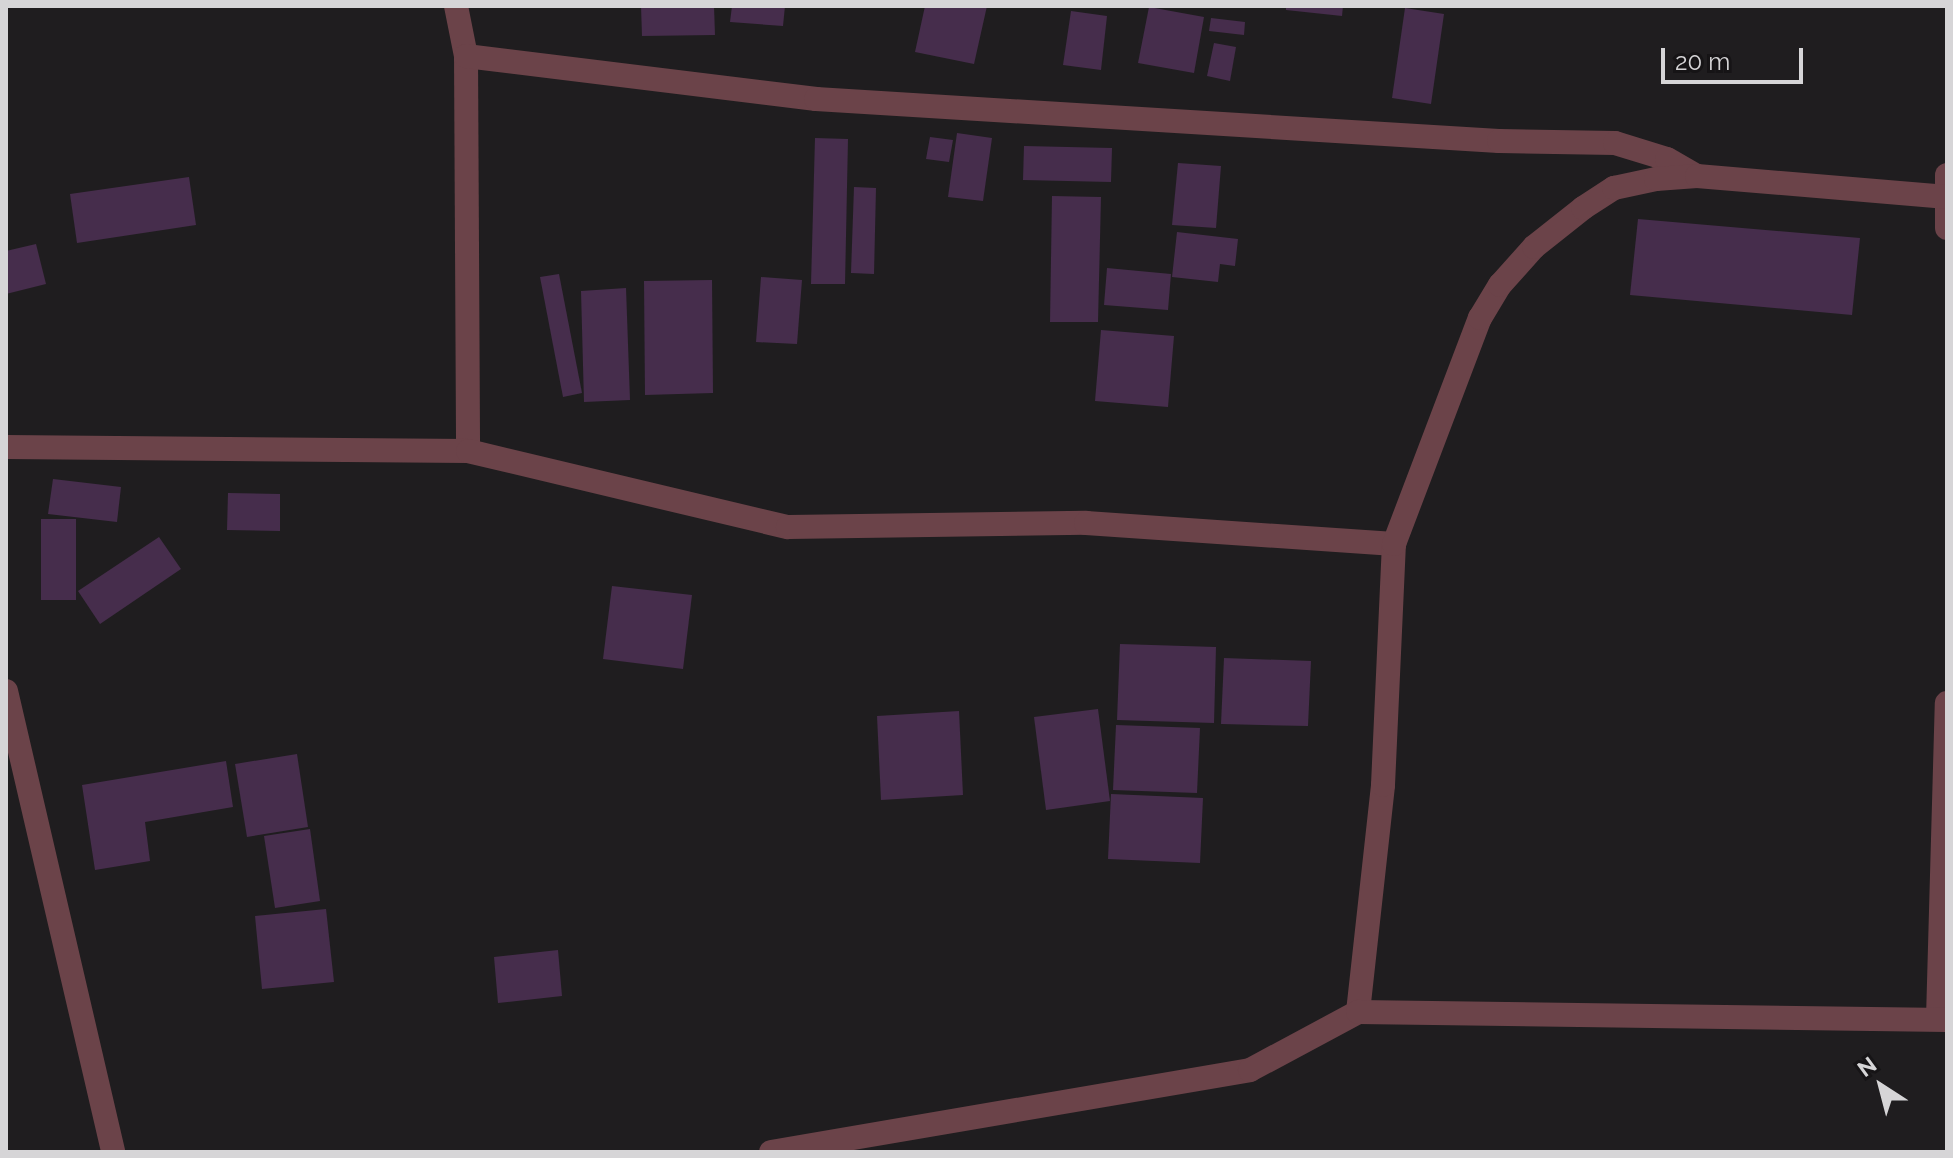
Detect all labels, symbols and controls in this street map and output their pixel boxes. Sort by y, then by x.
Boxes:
scale bar [1665,32,1807,82]
text: 20 m [1675,47,1730,76]
north arrow [1841,1046,1921,1126]
text: N [1852,1051,1881,1082]

